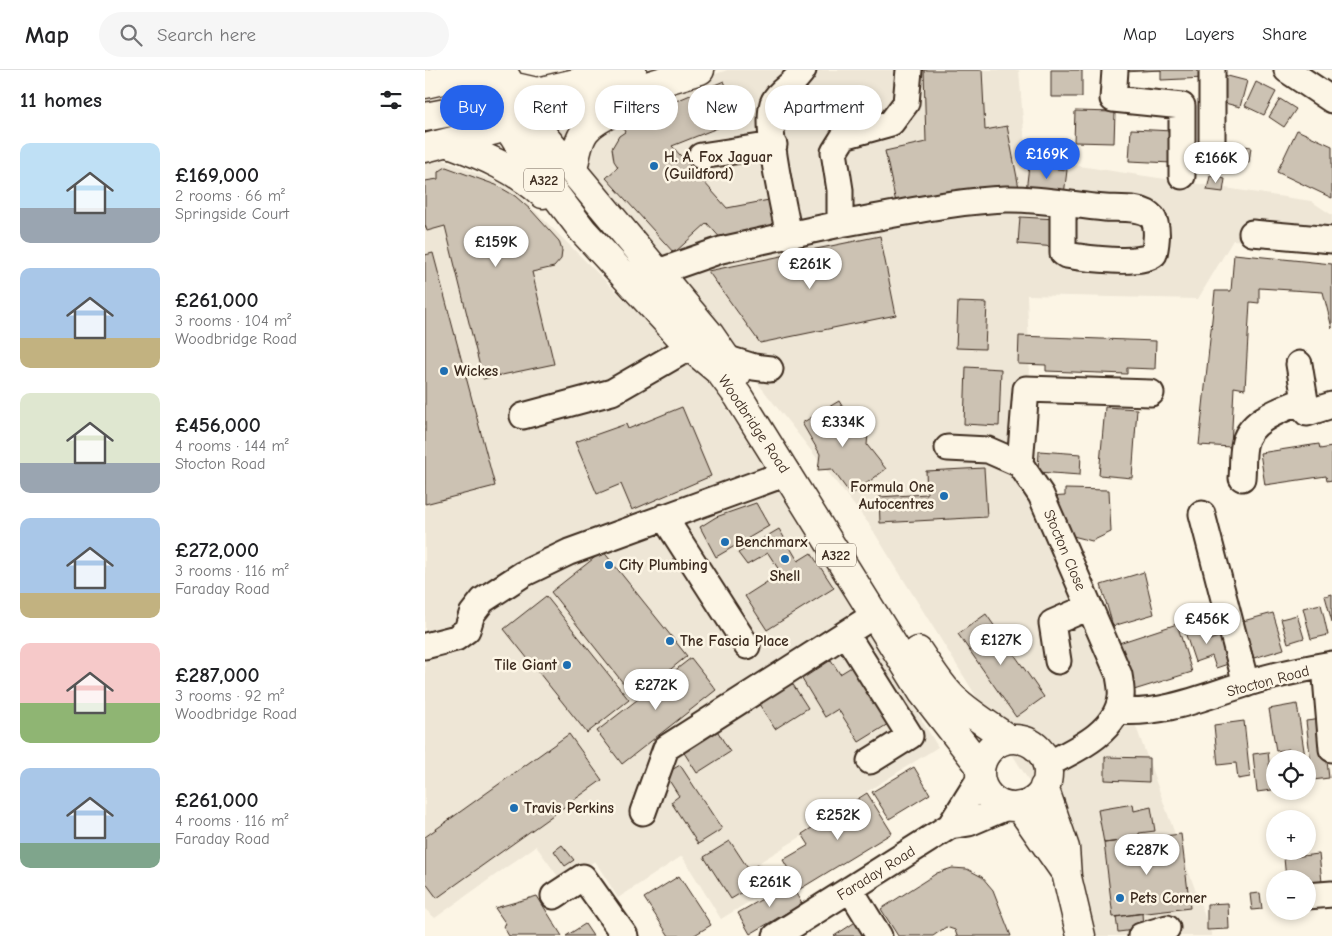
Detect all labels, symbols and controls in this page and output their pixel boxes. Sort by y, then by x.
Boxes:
search box [99,12,449,57]
text: Map [25,21,69,49]
icon: search [117,21,145,49]
text: Search here [157,24,256,46]
text: Map [1123,24,1157,45]
text: Layers [1185,24,1234,45]
text: Share [1262,24,1307,45]
chip: Buy [440,85,504,130]
chip: Rent [514,85,585,130]
chip: Filters [595,85,678,130]
chip: New [688,85,755,130]
chip: Apartment [765,85,882,130]
icon: filters [377,86,405,114]
text: 11 homes [20,88,102,112]
pin: £169K [1012,138,1082,180]
pin: £166K [1181,142,1251,184]
text: £169K [1026,145,1068,163]
place label: H. A. Fox Jaguar (Guildford) [664,148,772,183]
text: £166K [1195,149,1237,167]
marker: H. A. Fox Jaguar (Guildford) [648,160,660,172]
icon: home [60,163,120,223]
text: £169,000 [175,163,259,187]
road number: A322 [524,168,564,192]
text: 2 rooms · 66 m² [175,187,285,205]
text: Springside Court [175,205,289,223]
pin: £159K [461,226,531,268]
text: £159K [475,233,517,251]
pin: £261K [775,248,845,290]
text: £261K [789,255,831,273]
icon: home [60,288,120,348]
text: £261,000 [175,288,259,312]
text: 3 rooms · 104 m² [175,312,291,330]
text: Woodbridge Road [175,330,297,348]
place label: Wickes [454,362,498,380]
marker: Wickes [438,365,450,377]
street label: Woodbridge Road [715,372,793,476]
pin: £334K [808,406,878,448]
icon: home [60,413,120,473]
text: £456,000 [175,413,261,437]
text: £334K [822,413,864,431]
text: 4 rooms · 144 m² [175,437,289,455]
text: Stocton Road [175,455,265,473]
place label: Formula One Autocentres [850,478,934,513]
marker: Formula One Autocentres [938,490,950,502]
street label: Stocton Close [1040,507,1090,594]
place label: Benchmarx [735,533,808,551]
marker: Benchmarx [719,536,731,548]
icon: home [60,538,120,598]
text: £272,000 [175,538,259,562]
road number: A322 [816,544,856,566]
marker: Shell [779,553,791,565]
place label: City Plumbing [619,556,708,574]
marker: City Plumbing [603,559,615,571]
text: 3 rooms · 116 m² [175,562,289,580]
place label: Shell [770,567,800,585]
text: Faraday Road [175,580,270,598]
pin: £456K [1172,602,1242,645]
text: £456K [1185,610,1229,628]
pin: £127K [966,624,1036,666]
text: £127K [981,631,1021,649]
place label: The Fascia Place [680,632,789,650]
marker: The Fascia Place [664,635,676,647]
place label: Tile Giant [494,656,558,674]
marker: Tile Giant [561,659,573,671]
street label: Stocton Road [1225,661,1311,701]
icon: home [60,663,120,723]
text: £287,000 [175,663,260,687]
pin: £272K [621,668,691,711]
text: £272K [635,676,677,694]
text: 3 rooms · 92 m² [175,687,284,705]
text: Woodbridge Road [175,705,297,723]
map controls [1266,750,1316,920]
button: locate [1266,750,1316,800]
icon: home [60,788,120,848]
text: £261,000 [175,788,259,812]
pin: £252K [803,798,873,841]
place label: Travis Perkins [524,799,614,817]
marker: Travis Perkins [508,802,520,814]
text: £252K [816,806,860,824]
button: + [1266,810,1316,860]
text: 4 rooms · 116 m² [175,812,288,830]
text: Faraday Road [175,830,270,848]
pin: £287K [1112,834,1182,876]
text: £287K [1126,841,1168,859]
street label: Faraday Road [834,842,918,904]
pin: £261K [735,866,805,908]
button: − [1266,870,1316,920]
text: £261K [749,873,791,891]
place label: Pets Corner [1130,889,1207,907]
marker: Pets Corner [1114,892,1126,904]

